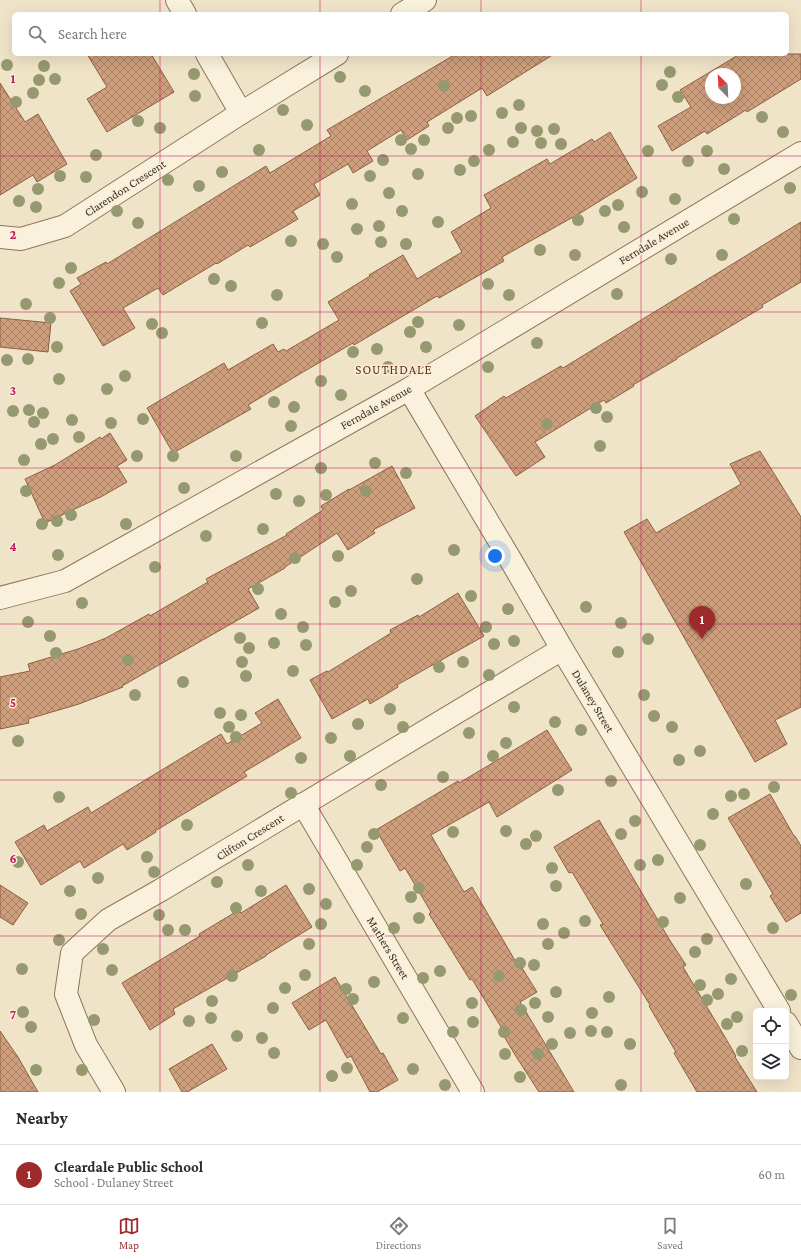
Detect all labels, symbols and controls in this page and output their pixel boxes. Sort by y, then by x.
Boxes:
search box [12,12,789,56]
icon: search [26,23,48,45]
text: Search here [58,26,127,42]
north arrow [705,68,741,104]
text: 1 [11,71,16,86]
street label: Clarendon Crescent [82,156,169,220]
street label: Ferndale Avenue [616,215,692,267]
text: 2 [10,227,17,242]
district label: SOUTHDALE [355,362,433,377]
street label: Ferndale Avenue [338,382,414,432]
text: 3 [10,383,16,398]
text: 4 [9,539,17,554]
your location [485,546,505,566]
pin: 1 [689,606,715,639]
street label: Dulaney Street [569,667,618,736]
text: 5 [10,695,16,710]
street label: Clifton Crescent [214,810,287,863]
text: 6 [9,851,17,866]
street label: Mathers Street [364,914,413,983]
text: 7 [10,1007,16,1022]
map controls [753,1008,789,1080]
button: locate [753,1008,789,1044]
button: layers [753,1044,789,1080]
text: Nearby [16,1109,68,1128]
text: Cleardale Public School [54,1159,203,1175]
text: 1 [27,1167,31,1182]
text: 60 m [758,1167,785,1182]
text: School · Dulaney Street [54,1175,173,1190]
tab: Map [118,1215,140,1251]
tab: Directions [376,1215,421,1251]
tab: Saved [657,1215,683,1251]

